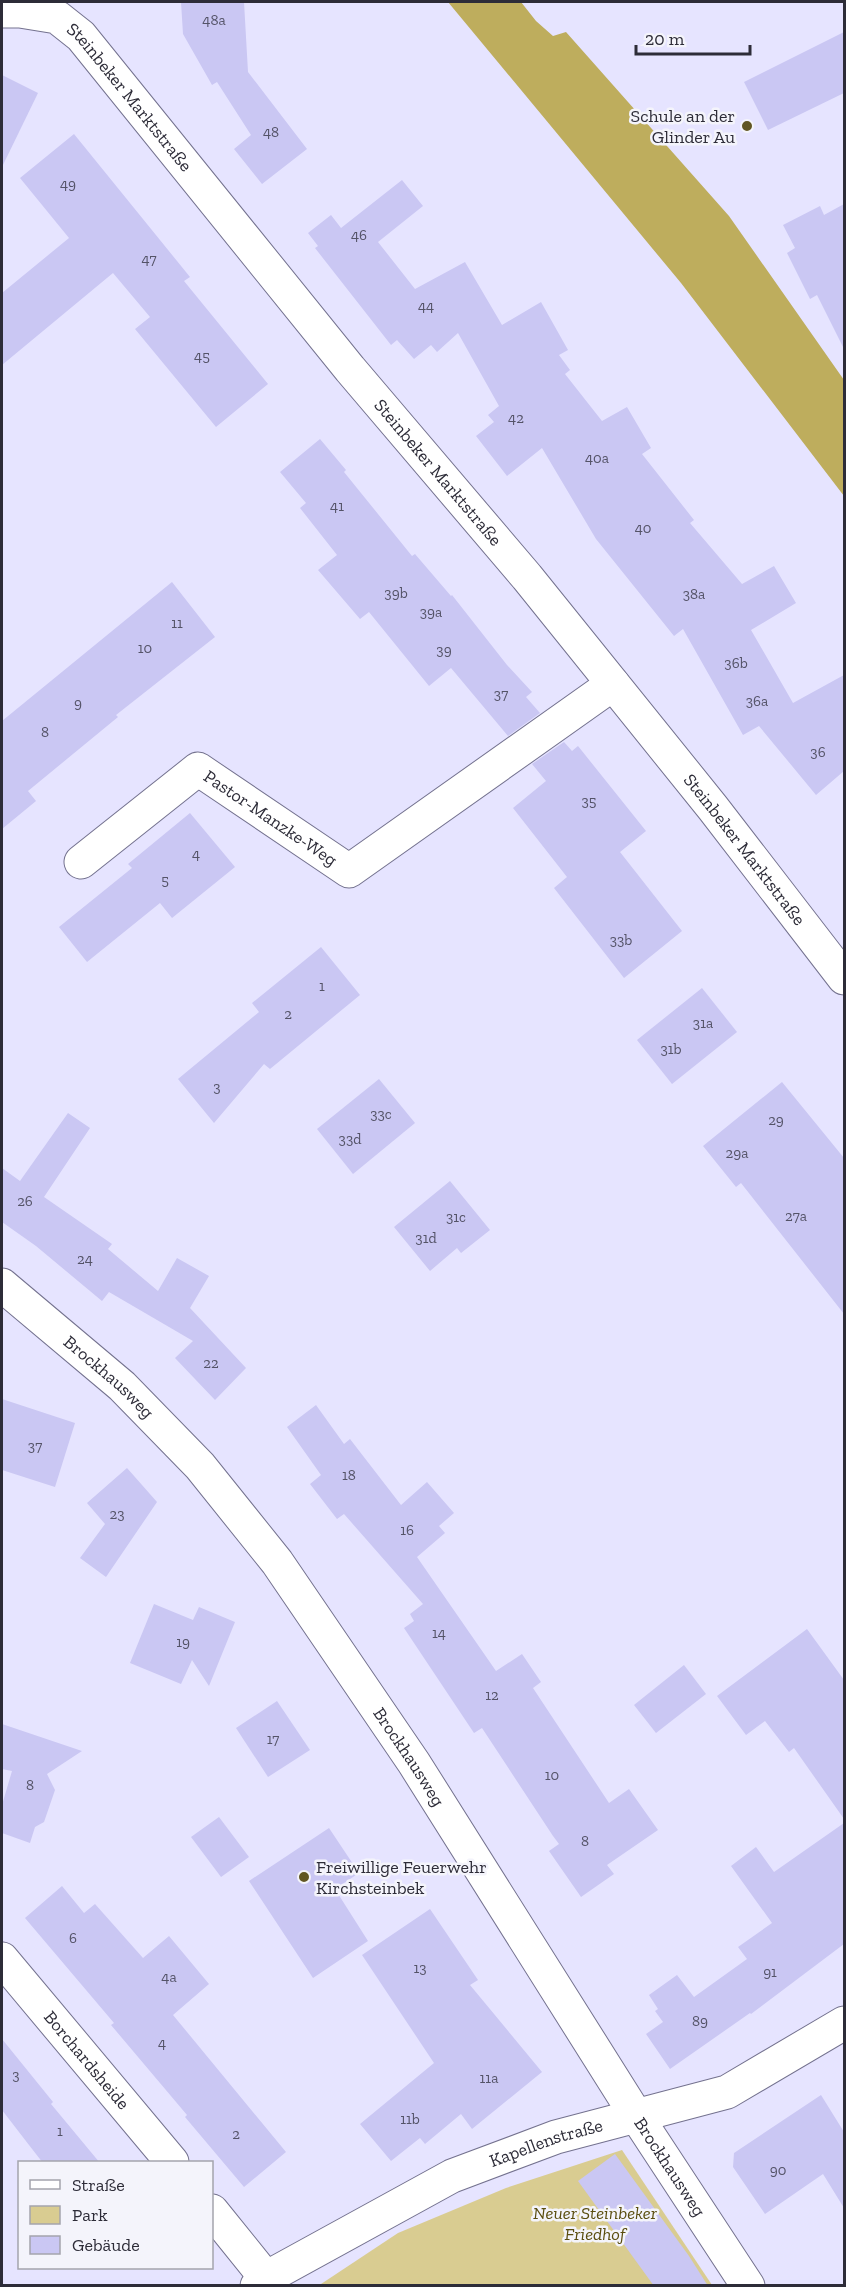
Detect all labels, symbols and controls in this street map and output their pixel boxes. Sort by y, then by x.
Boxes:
house number: 48a [202,11,226,29]
street label: Steinbeker Marktstraße [62,18,197,176]
scale bar [636,18,750,56]
text: 20 m [645,28,685,50]
place label: Schule an der Glinder Au [631,105,735,148]
marker: Schule an der Glinder Au [740,119,754,133]
house number: 48 [263,123,279,141]
house number: 49 [60,175,76,193]
house number: 46 [351,226,367,244]
house number: 47 [142,250,156,268]
house number: 44 [418,297,434,315]
house number: 45 [194,347,210,365]
street label: Steinbeker Marktstraße [369,394,507,550]
house number: 42 [508,409,524,427]
house number: 40a [585,449,609,467]
house number: 41 [330,497,344,515]
house number: 40 [635,519,651,537]
house number: 39b [384,584,408,602]
house number: 38a [683,585,705,603]
house number: 39a [420,603,442,621]
house number: 11 [171,614,183,632]
house number: 10 [138,639,152,657]
house number: 39 [436,641,452,659]
house number: 36b [724,654,748,672]
house number: 37 [494,685,508,703]
house number: 36a [746,692,768,710]
house number: 9 [74,694,82,712]
house number: 8 [41,723,49,741]
house number: 36 [810,743,826,761]
street label: Pastor-Manzke-Weg [200,765,342,871]
street label: Steinbeker Marktstraße [679,769,810,930]
house number: 35 [581,792,597,810]
house number: 4 [192,845,200,863]
house number: 5 [161,871,169,889]
house number: 33b [610,931,632,949]
house number: 1 [319,977,325,995]
house number: 2 [284,1005,292,1023]
house number: 31a [693,1014,713,1032]
house number: 31b [660,1040,682,1058]
house number: 3 [213,1078,221,1096]
house number: 33c [370,1105,392,1123]
house number: 29 [768,1111,784,1129]
house number: 33d [339,1130,362,1148]
house number: 29a [726,1144,748,1162]
house number: 26 [17,1192,33,1210]
house number: 27a [785,1207,807,1225]
house number: 31c [446,1208,466,1226]
house number: 31d [415,1229,437,1247]
house number: 24 [77,1250,93,1268]
street label: Brockhausweg [59,1331,159,1423]
house number: 22 [203,1354,219,1372]
house number: 37 [28,1437,42,1455]
house number: 18 [342,1466,356,1484]
house number: 23 [109,1505,125,1523]
house number: 16 [400,1521,414,1539]
house number: 14 [432,1624,446,1642]
house number: 19 [176,1633,190,1651]
house number: 12 [485,1686,499,1704]
street label: Brockhausweg [368,1703,450,1811]
house number: 17 [267,1730,279,1748]
house number: 10 [545,1766,559,1784]
house number: 8 [26,1776,34,1794]
house number: 8 [581,1832,589,1850]
place label: Freiwillige Feuerwehr Kirchsteinbek [316,1856,487,1899]
marker: Freiwillige Feuerwehr Kirchsteinbek [297,1870,311,1884]
house number: 6 [69,1929,77,1947]
house number: 13 [413,1959,427,1977]
house number: 91 [763,1963,777,1981]
house number: 4a [161,1968,177,1986]
street label: Borchardsheide [39,2006,134,2114]
house number: 89 [692,2012,708,2030]
house number: 4 [158,2034,166,2052]
house number: 3 [12,2066,20,2084]
house number: 11a [480,2069,498,2087]
house number: 11b [400,2110,420,2128]
street label: Brockhausweg [629,2113,710,2221]
street label: Kapellenstraße [486,2114,605,2172]
house number: 1 [57,2122,63,2140]
house number: 2 [232,2125,240,2143]
legend [18,2161,213,2269]
house number: 90 [770,2161,786,2179]
text: Straße [72,2174,125,2196]
park label: Neuer Steinbeker Friedhof [533,2202,658,2245]
text: Park [72,2204,108,2226]
text: Gebäude [72,2234,140,2256]

